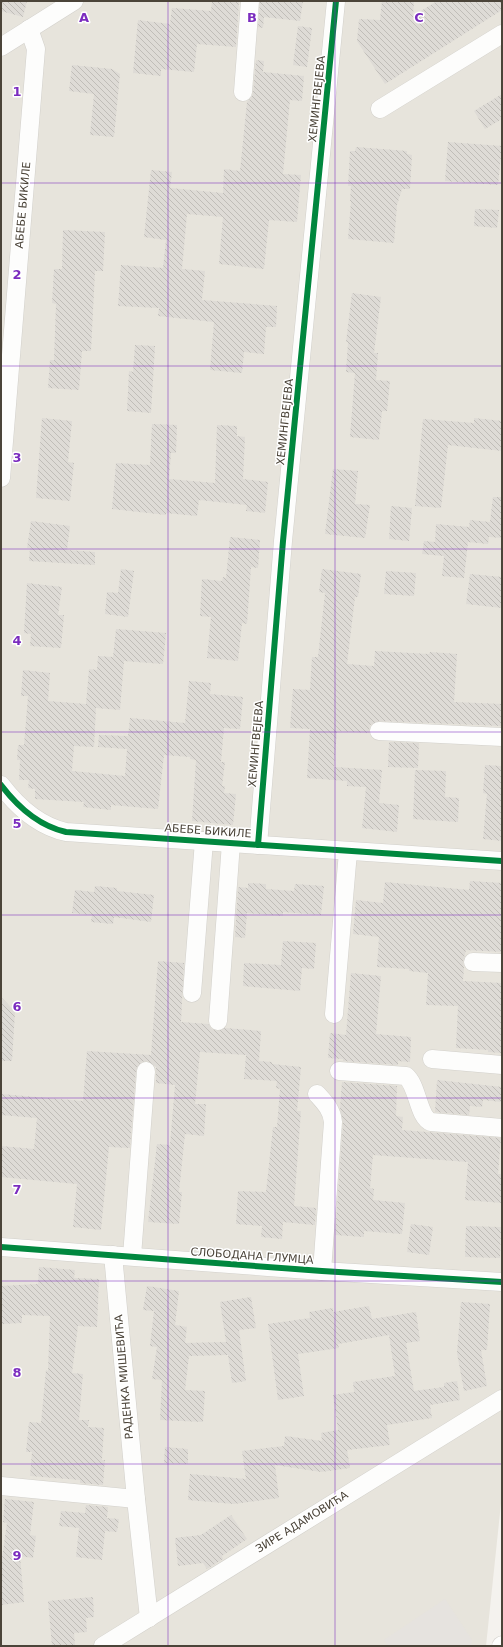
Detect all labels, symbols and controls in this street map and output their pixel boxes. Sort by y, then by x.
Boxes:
text: A [79,10,89,25]
text: B [247,10,257,25]
text: C [414,10,424,25]
street label: ХЕМИНГВЕЈЕВА [306,55,328,143]
text: 1 [12,84,22,99]
street label: АБЕБЕ БИКИЛЕ [13,161,33,249]
text: 2 [12,267,22,282]
street label: ХЕМИНГВЕЈЕВА [274,378,296,466]
text: 3 [12,450,22,465]
text: 4 [12,633,22,648]
street label: ХЕМИНГВЕЈЕВА [246,700,266,788]
text: 5 [12,816,22,831]
street label: АБЕБЕ БИКИЛЕ [164,821,252,841]
text: 6 [12,999,22,1014]
text: 7 [12,1182,22,1197]
street label: СЛОБОДАНА ГЛУМЦА [190,1245,315,1267]
street label: РАДЕНКА МИШЕВИЋА [112,1314,136,1440]
text: 8 [12,1365,22,1380]
street label: ЗИРЕ АДАМОВИЋА [254,1488,351,1556]
text: 9 [12,1548,22,1563]

